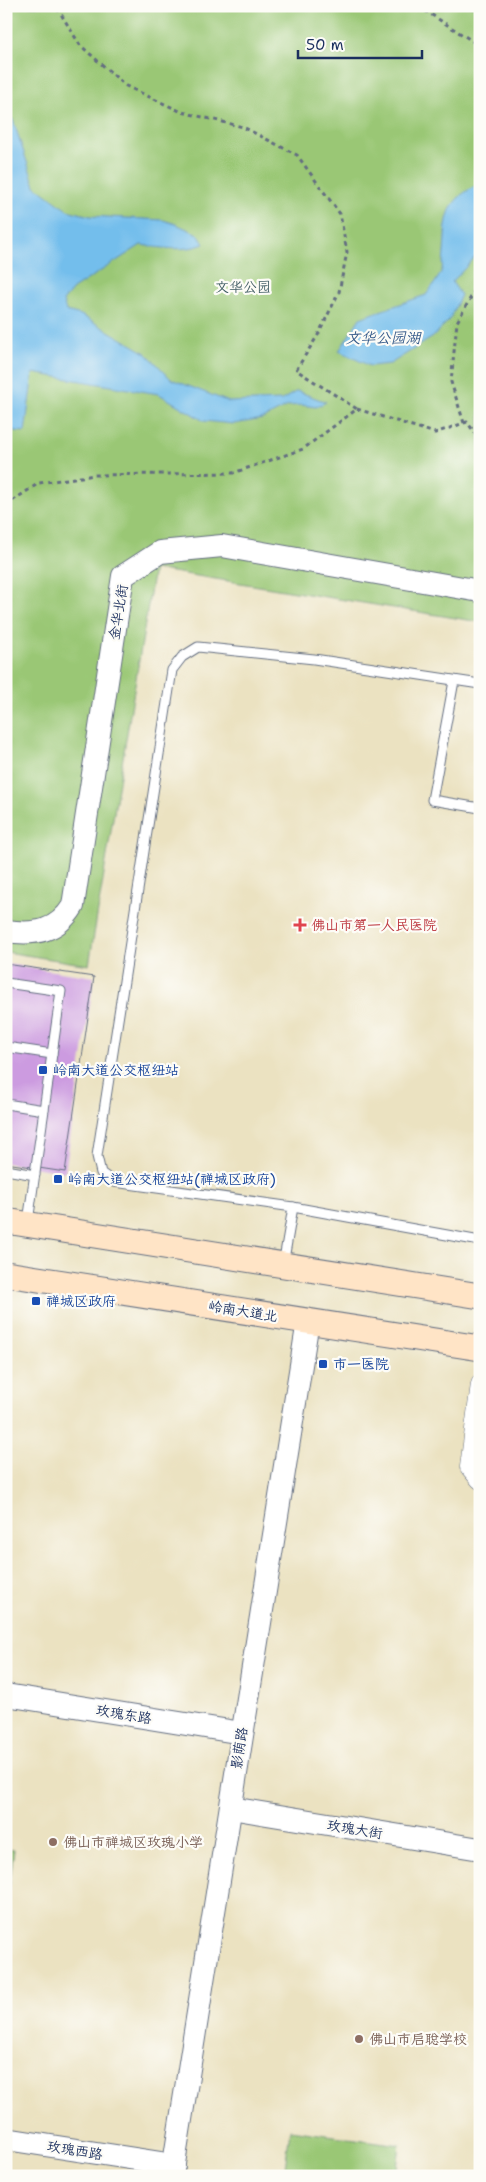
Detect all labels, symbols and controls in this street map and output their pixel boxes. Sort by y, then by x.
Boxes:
scale bar [298,28,422,60]
text: 50 m [306,35,344,55]
park label: 文华公园 [215,278,271,296]
water label: 文华公园湖 [345,328,422,348]
street label: 金华北街 [105,583,131,641]
place label: 佛山市第一人民医院 [311,916,437,934]
marker: 佛山市第一人民医院 [293,918,307,932]
place label: 岭南大道公交枢纽站 [53,1061,179,1079]
marker: 岭南大道公交枢纽站 [37,1064,49,1076]
place label: 岭南大道公交枢纽站(禅城区政府) [68,1170,276,1188]
marker: 岭南大道公交枢纽站(禅城区政府) [52,1173,64,1185]
place label: 禅城区政府 [46,1292,116,1310]
marker: 禅城区政府 [30,1295,42,1307]
street label: 岭南大道北 [207,1297,279,1325]
place label: 市一医院 [333,1355,389,1373]
marker: 市一医院 [317,1358,329,1370]
street label: 玫瑰东路 [95,1701,153,1727]
street label: 影荫路 [227,1726,251,1770]
street label: 玫瑰大街 [326,1816,384,1842]
place label: 佛山市禅城区玫瑰小学 [63,1833,203,1851]
marker: 佛山市禅城区玫瑰小学 [47,1836,59,1848]
place label: 佛山市启聪学校 [369,2030,467,2048]
marker: 佛山市启聪学校 [353,2033,365,2045]
street label: 玫瑰西路 [46,2137,104,2163]

